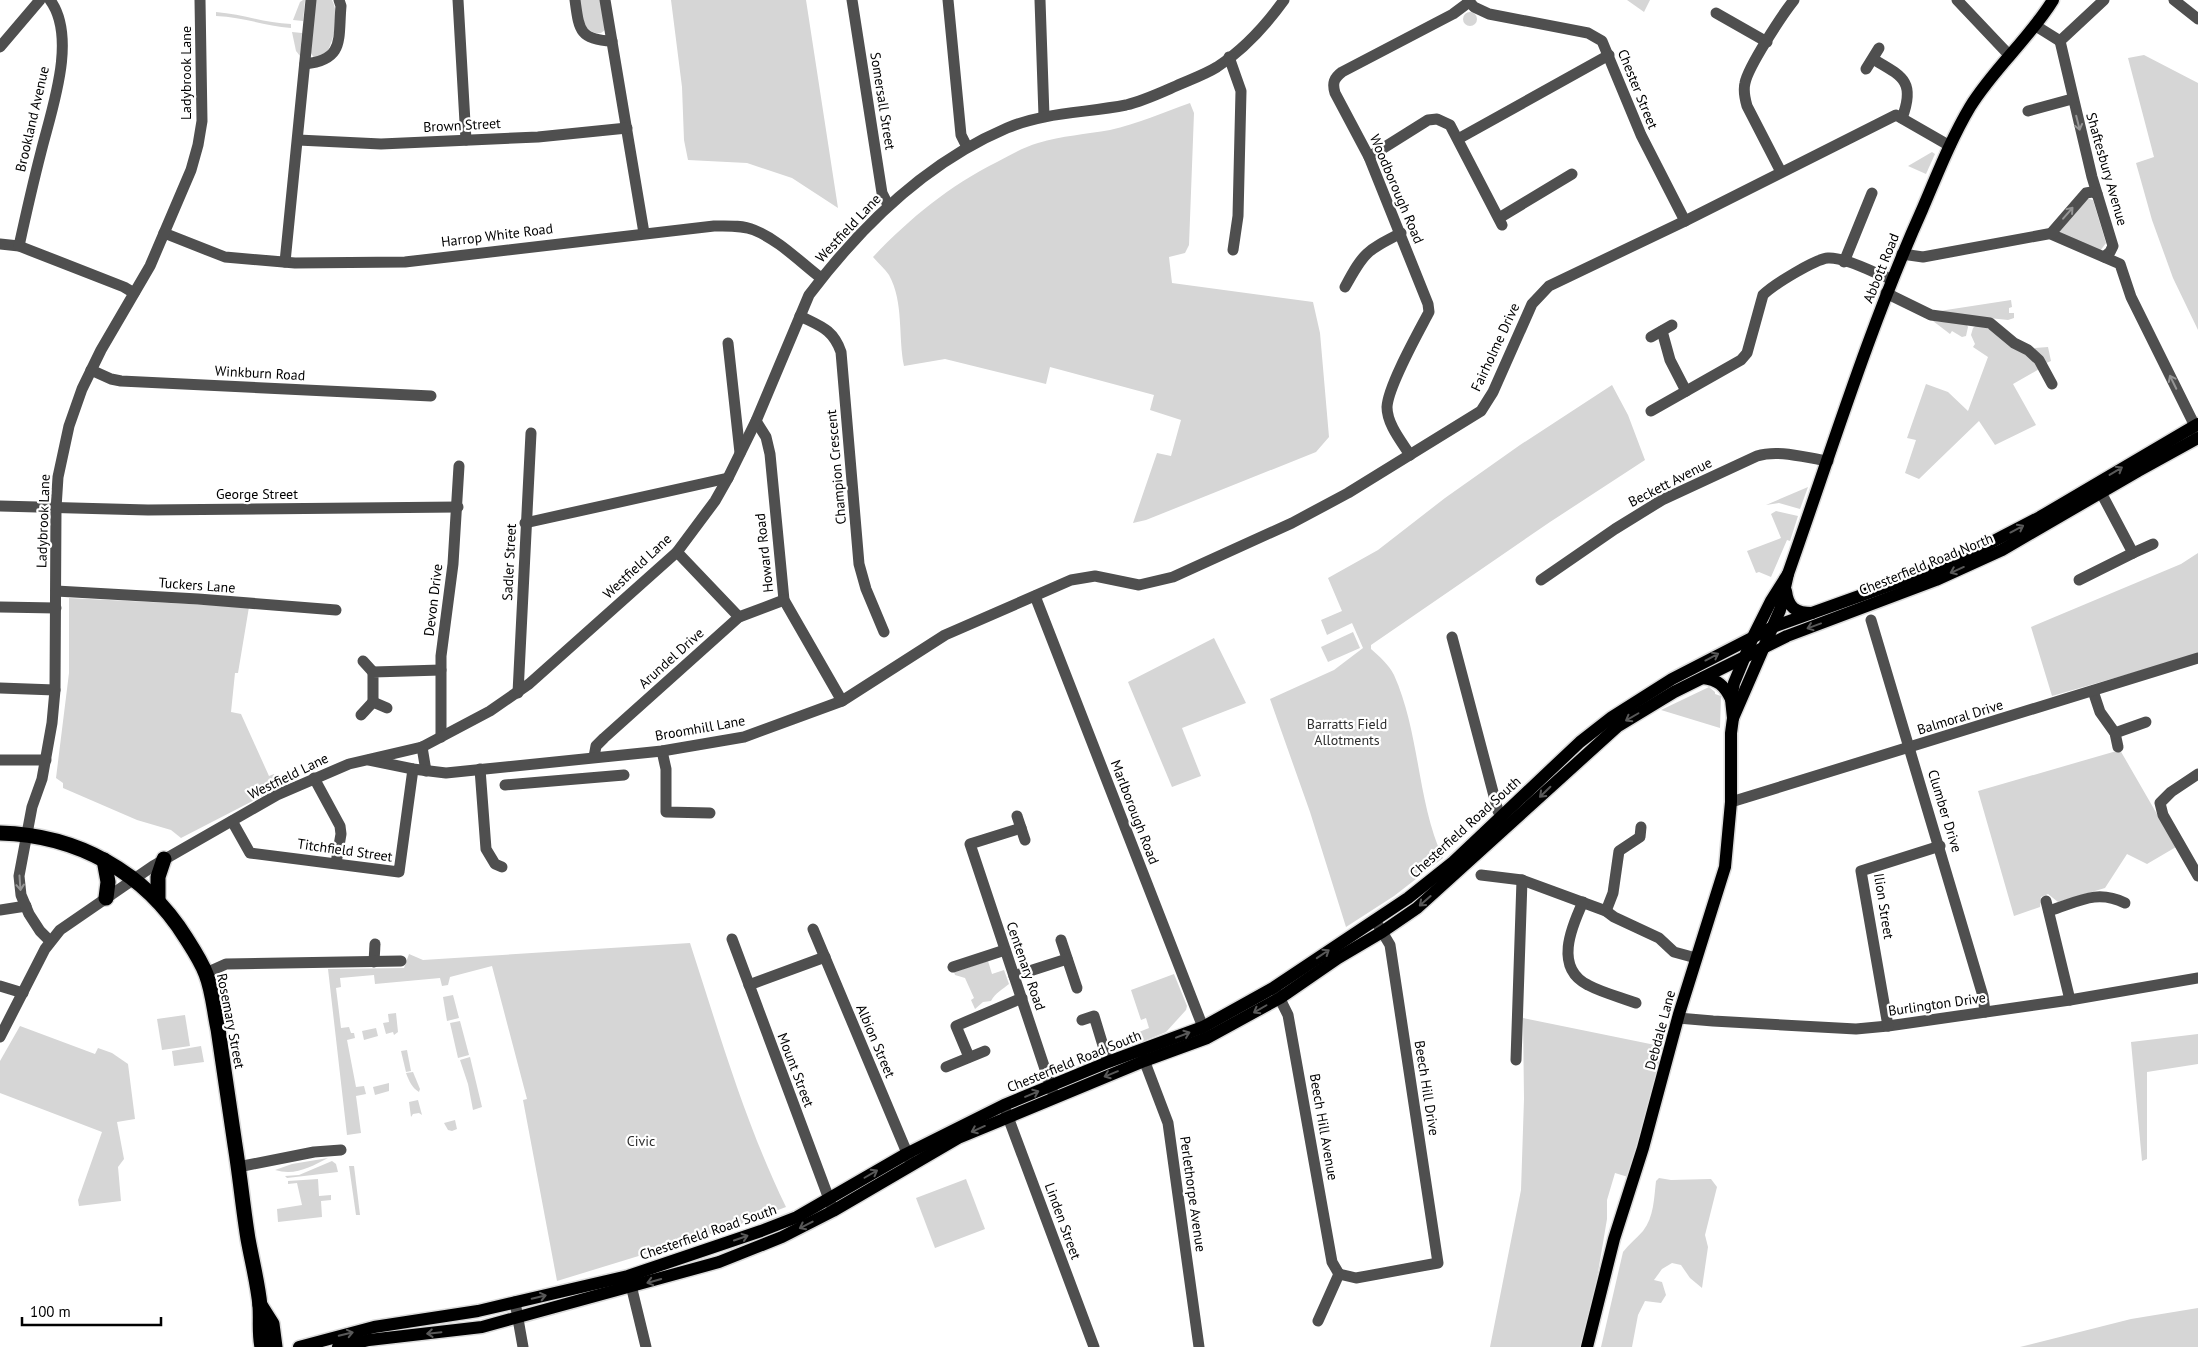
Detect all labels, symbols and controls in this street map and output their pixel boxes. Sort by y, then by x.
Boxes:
street label: Ladybrook Lane [177,26,195,120]
street label: Chester Street [1614,46,1662,132]
street label: Somersall Street [866,51,900,151]
street label: Brookland Avenue [11,64,53,174]
street label: Shaftesbury Avenue [2082,110,2132,228]
street label: Brown Street [423,114,502,136]
one-way arrow [2074,115,2083,131]
street label: Woodborough Road [1366,132,1428,246]
street label: Westfield Lane [812,190,884,266]
one-way arrow [2063,206,2074,219]
street label: Harrop White Road [440,219,554,251]
street label: Abbott Road [1859,230,1903,306]
street label: Fairholme Drive [1467,300,1523,394]
street label: Winkburn Road [214,362,306,384]
one-way arrow [2168,375,2177,390]
street label: Champion Crescent [822,409,850,525]
street label: Beckett Avenue [1625,453,1715,511]
one-way arrow [2109,465,2123,475]
street label: Ladybrook Lane [32,474,54,568]
street label: George Street [216,485,298,503]
street label: Howard Road [751,512,777,594]
street label: Sadler Street [498,523,520,601]
one-way arrow [2010,524,2025,534]
street label: Chesterfield Road North [1856,529,1996,599]
street label: Westfield Lane [599,530,675,602]
street label: Devon Drive [420,563,446,637]
one-way arrow [1950,566,1965,575]
street label: Tuckers Lane [158,573,236,597]
one-way arrow [1806,622,1822,631]
street label: Arundel Drive [635,624,707,692]
one-way arrow [1705,652,1720,662]
street label: Balmoral Drive [1915,695,2005,739]
street label: Broomhill Lane [653,711,747,745]
one-way arrow [1626,713,1640,723]
park label: Barratts Field Allotments [1307,715,1387,749]
street label: Westfield Lane [245,749,331,803]
street label: Marlborough Road [1107,757,1163,867]
street label: Clumber Drive [1924,767,1966,855]
street label: Chesterfield Road South [1406,772,1524,882]
one-way arrow [1539,786,1551,798]
street label: Titchfield Street [296,834,394,866]
street label: Ilion Street [1870,872,1898,941]
one-way arrow [15,875,24,891]
one-way arrow [1419,895,1432,906]
street label: Centenary Road [1002,919,1050,1013]
one-way arrow [1316,948,1330,958]
street label: Rosemary Street [213,972,249,1070]
street label: Debdale Lane [1641,988,1679,1072]
street label: Burlington Drive [1887,988,1987,1020]
street label: Albion Street [852,1001,900,1081]
one-way arrow [1252,1004,1267,1014]
street label: Chesterfield Road South [1004,1026,1144,1096]
one-way arrow [1175,1029,1190,1039]
street label: Mount Street [774,1030,818,1110]
street label: Beech Hill Drive [1411,1039,1443,1137]
one-way arrow [1104,1071,1119,1080]
street label: Beech Hill Avenue [1306,1072,1342,1182]
one-way arrow [1024,1088,1039,1098]
one-way arrow [971,1124,986,1134]
park label: Civic [627,1132,655,1150]
street label: Perlethorpe Avenue [1176,1135,1210,1253]
one-way arrow [863,1169,878,1179]
street label: Linden Street [1041,1180,1085,1262]
street label: Chesterfield Road South [637,1200,779,1264]
one-way arrow [798,1220,813,1230]
one-way arrow [733,1233,749,1242]
one-way arrow [646,1276,662,1286]
one-way arrow [531,1292,547,1301]
scale bar [22,1294,161,1326]
text: 100 m [30,1302,71,1321]
one-way arrow [426,1328,442,1338]
one-way arrow [337,1329,353,1338]

